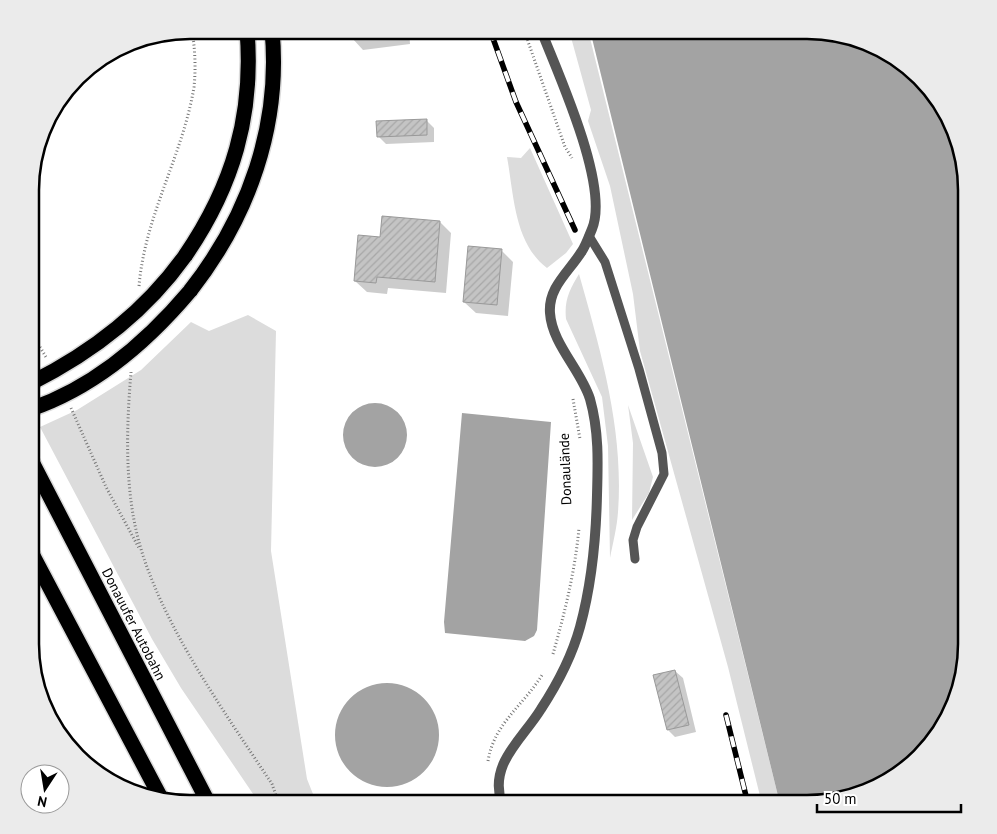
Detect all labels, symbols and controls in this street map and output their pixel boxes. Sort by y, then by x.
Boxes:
street label: Donaulände [555,433,575,505]
street label: Donauufer Autobahn [98,565,170,683]
north arrow [20,764,70,814]
scale bar [817,782,961,814]
text: 50 m [824,789,857,808]
text: N [36,792,49,811]

